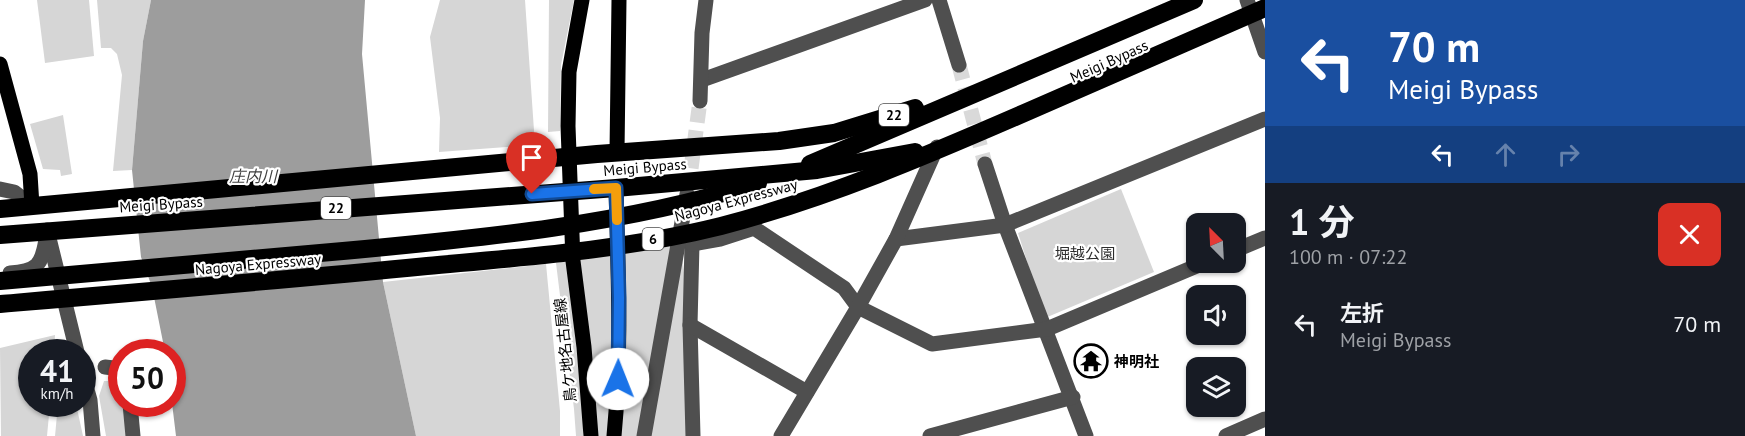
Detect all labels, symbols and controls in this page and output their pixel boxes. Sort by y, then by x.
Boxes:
text: 70 m [1388,19,1480,74]
icon: left [1289,24,1367,102]
street label: Meigi Bypass [1067,35,1151,87]
text: Meigi Bypass [1388,72,1538,106]
road number: 22 [879,104,909,126]
pin [506,132,557,194]
icon: left [1426,138,1459,171]
icon: ahead [1489,138,1522,171]
icon: right [1552,138,1585,171]
icon: arrive [515,141,548,174]
street label: Meigi Bypass [603,154,687,180]
water label: 庄内川 [229,166,279,186]
street label: Nagoya Expressway [672,174,800,226]
street label: Meigi Bypass [119,192,203,216]
road number: 22 [321,197,351,219]
text: 1 分 [1289,198,1355,245]
button: close [1658,203,1721,266]
north arrow [1186,213,1246,273]
map controls [1186,213,1246,417]
road number: 6 [642,228,664,250]
park label: 堀越公園 [1055,244,1115,263]
text: 100 m · 07:22 [1289,244,1407,270]
street label: Nagoya Expressway [194,249,322,279]
button: sound [1186,285,1246,345]
street label: 鳥ケ地名古屋線 [550,297,580,403]
text: 左折 [1340,299,1384,327]
icon: left [1289,308,1322,341]
text: 70 m [1673,310,1721,338]
text: Meigi Bypass [1340,327,1451,353]
speed limit sign: 50 [108,339,186,417]
temple icon: 神明社 [1073,343,1109,379]
position arrow [586,347,650,411]
text: 41 [40,351,74,390]
place label: 神明社 [1113,352,1159,371]
button: layers [1186,357,1246,417]
text: km/h [41,384,73,403]

